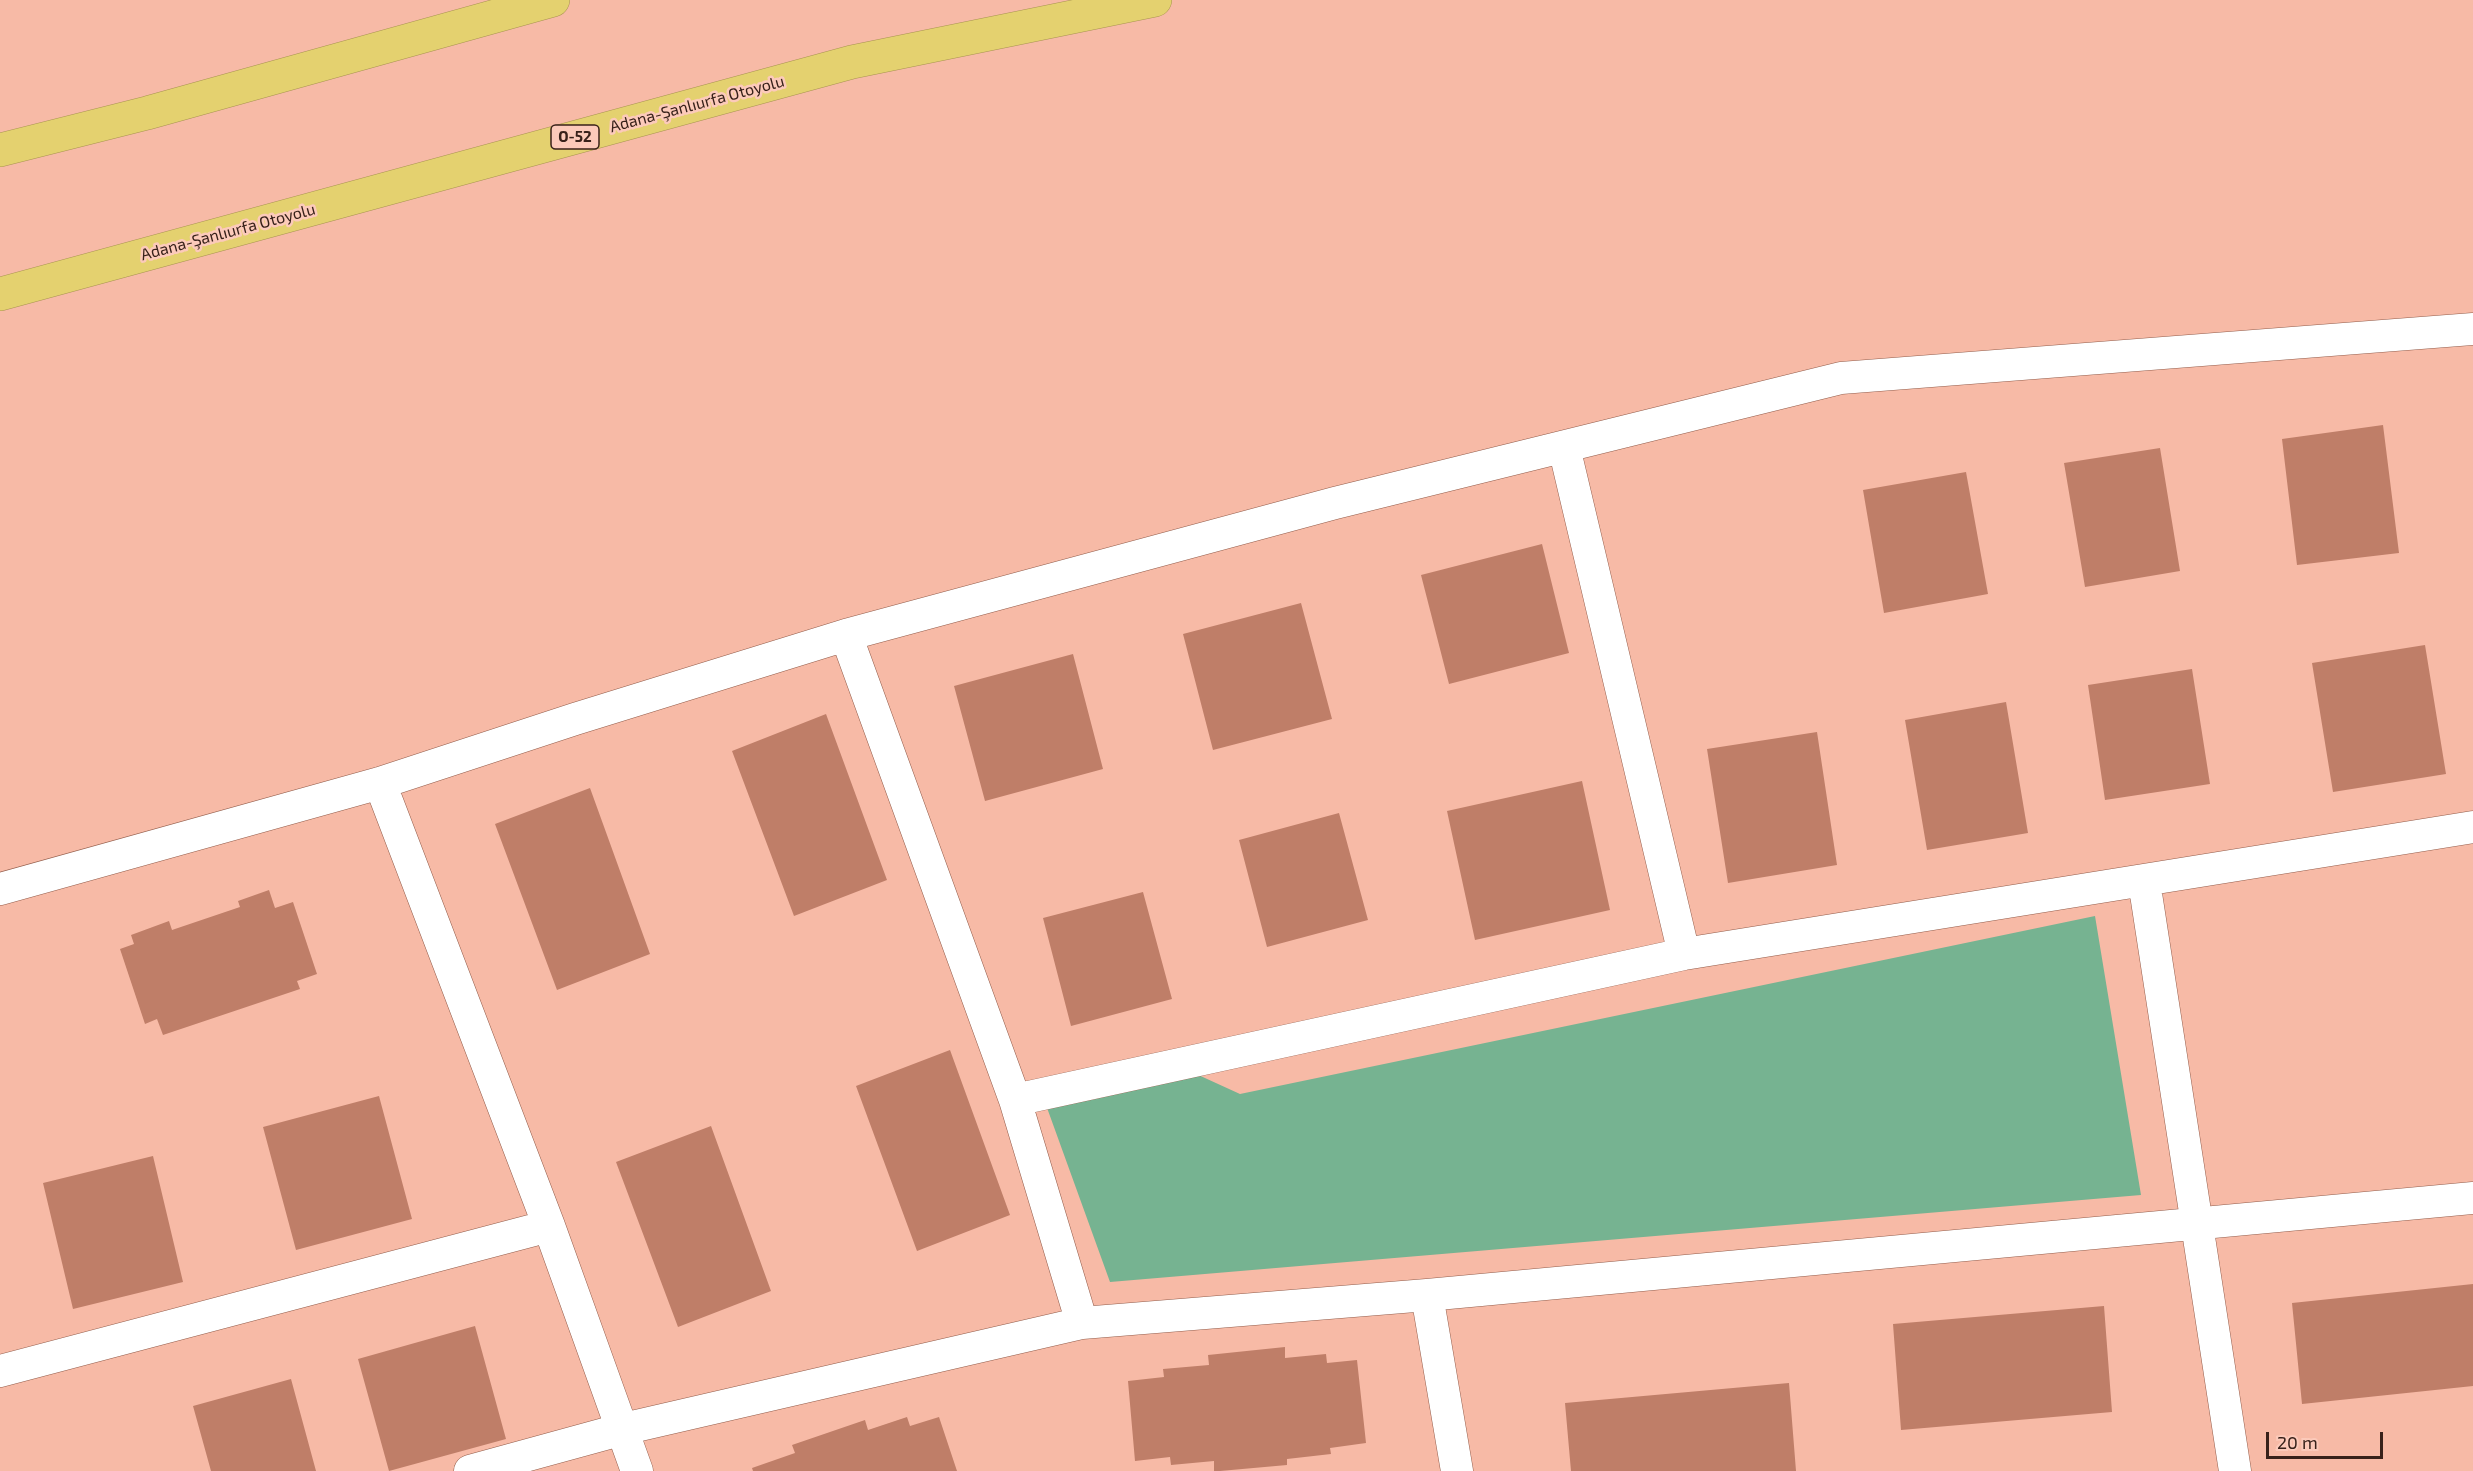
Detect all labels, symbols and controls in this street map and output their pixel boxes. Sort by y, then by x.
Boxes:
street label: Adana-Şanlıurfa Otoyolu [608,71,786,137]
road number: O-52 [551,125,599,149]
street label: Adana-Şanlıurfa Otoyolu [139,199,317,265]
scale bar [2269,1420,2386,1458]
text: 20 m [2277,1431,2318,1453]

